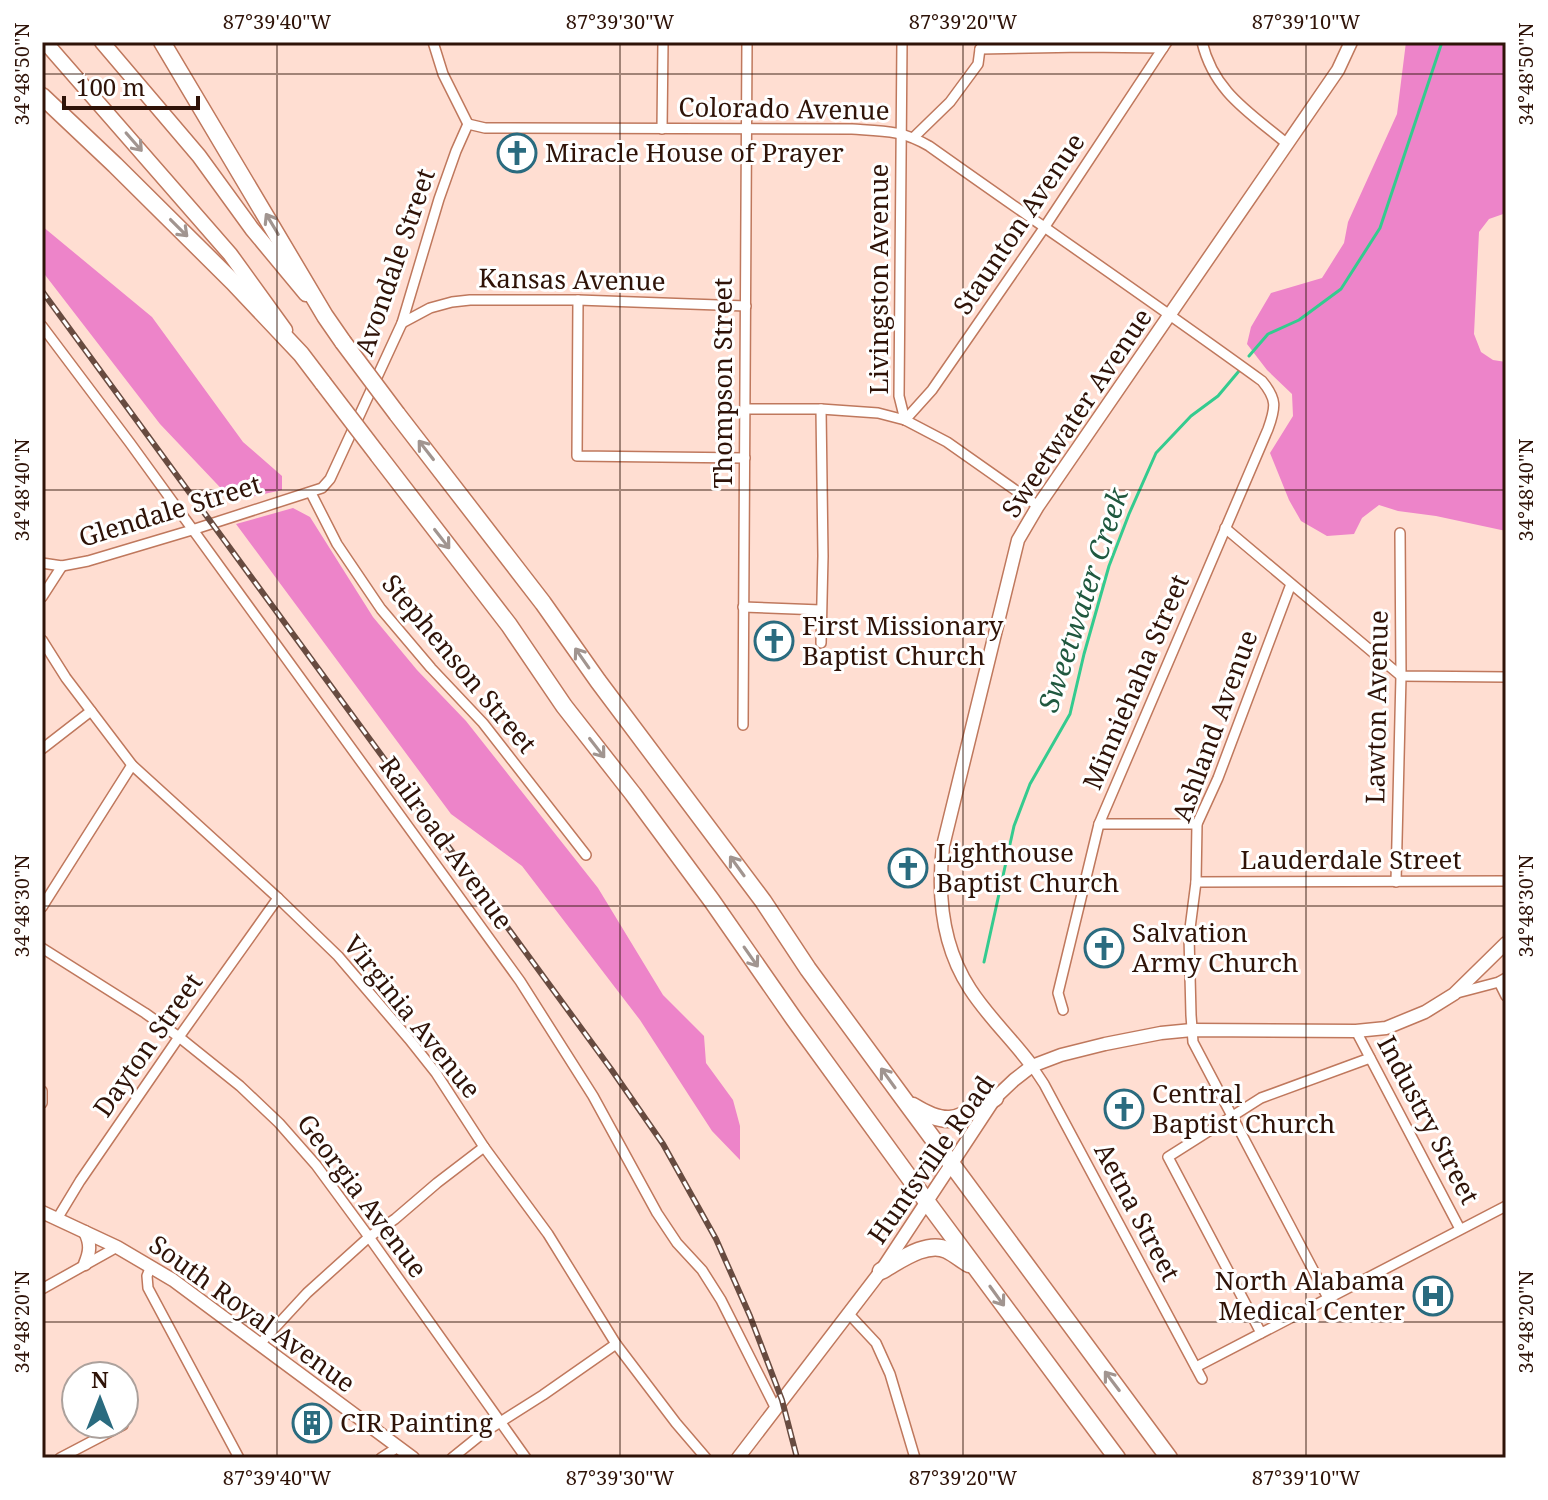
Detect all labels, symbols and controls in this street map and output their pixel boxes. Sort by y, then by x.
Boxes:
text: 87°39'40"W [223,8,331,35]
text: 87°39'30"W [566,8,674,35]
text: 87°39'20"W [909,8,1017,35]
text: 87°39'10"W [1252,8,1360,35]
text: 34°48'50"N [8,23,35,125]
text: 34°48'50"N [1512,23,1539,125]
scale bar [64,60,198,110]
text: 100 m [76,70,145,103]
street label: Colorado Avenue [678,88,890,128]
street label: Staunton Avenue [944,126,1092,321]
one-way arrow [125,132,143,152]
church icon: Miracle House of Prayer [496,132,538,174]
place label: Miracle House of Prayer [545,134,844,170]
street label: Avondale Street [345,163,443,360]
street label: Livingston Avenue [860,164,896,394]
one-way arrow [263,213,279,236]
one-way arrow [169,218,188,237]
street label: Kansas Avenue [478,259,666,299]
street label: Thompson Street [704,278,740,488]
street label: Sweetwater Avenue [993,301,1160,524]
text: 34°48'40"N [8,439,35,541]
text: 34°48'40"N [1512,439,1539,541]
one-way arrow [417,440,434,461]
street label: Glendale Street [74,465,265,555]
water label: Sweetwater Creek [1028,482,1136,716]
one-way arrow [434,528,451,549]
street label: Stephenson Street [374,566,545,760]
street label: Minniehaha Street [1074,569,1197,795]
place label: First Missionary Baptist Church [802,607,1004,673]
street label: Lawton Avenue [1356,610,1396,804]
church icon: First Missionary Baptist Church [753,620,795,662]
street label: Ashland Avenue [1163,625,1265,827]
one-way arrow [574,647,590,669]
one-way arrow [588,737,606,758]
street label: Railroad Avenue [372,749,522,936]
place label: Lighthouse Baptist Church [936,834,1119,900]
street label: Lauderdale Street [1240,841,1462,877]
church icon: Lighthouse Baptist Church [887,847,929,889]
text: 34°48'30"N [8,855,35,957]
text: 34°48'30"N [1512,855,1539,957]
one-way arrow [729,856,746,878]
place label: Salvation Army Church [1132,914,1299,980]
street label: Virginia Avenue [336,927,490,1105]
church icon: Salvation Army Church [1083,927,1125,969]
one-way arrow [743,946,759,968]
street label: Dayton Street [84,965,210,1124]
street label: Industry Street [1369,1029,1488,1210]
street label: Huntsville Road [859,1068,1002,1251]
one-way arrow [880,1068,897,1089]
place label: Central Baptist Church [1152,1075,1335,1141]
church icon: Central Baptist Church [1103,1088,1145,1130]
street label: Georgia Avenue [289,1106,436,1285]
street label: Aetna Street [1086,1136,1189,1287]
street label: South Royal Avenue [142,1226,363,1400]
place label: North Alabama Medical Center [1215,1262,1405,1328]
text: 34°48'20"N [8,1271,35,1373]
text: 34°48'20"N [1512,1271,1539,1373]
hospital icon: North Alabama Medical Center [1412,1275,1454,1317]
one-way arrow [989,1285,1006,1306]
north arrow [60,1360,140,1440]
text: N [91,1364,109,1394]
one-way arrow [1104,1371,1120,1393]
building icon: CIR Painting [291,1402,333,1444]
place label: CIR Painting [340,1404,493,1440]
text: 87°39'40"W [223,1464,331,1491]
text: 87°39'30"W [566,1464,674,1491]
text: 87°39'20"W [909,1464,1017,1491]
text: 87°39'10"W [1252,1464,1360,1491]

